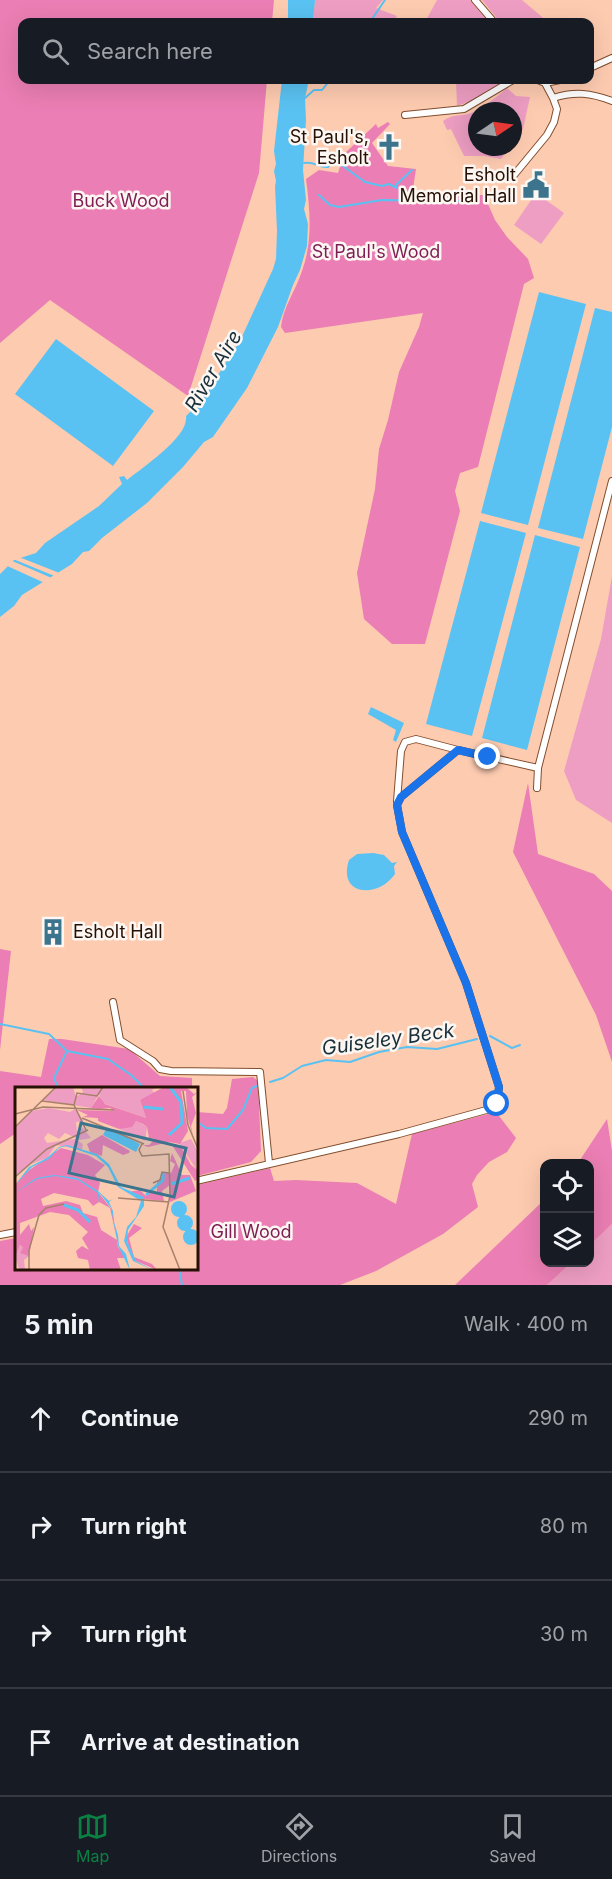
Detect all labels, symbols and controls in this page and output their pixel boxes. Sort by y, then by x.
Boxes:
search box [18,18,594,84]
icon: search [39,35,72,68]
text: Search here [87,38,213,64]
north arrow [468,102,522,156]
place label: St Paul's, Esholt [290,126,369,168]
church icon: St Paul's, Esholt [374,132,404,162]
place label: Esholt Memorial Hall [400,164,516,206]
public building icon: Esholt Memorial Hall [521,170,551,200]
park label: Buck Wood [72,190,170,211]
park label: St Paul's Wood [312,241,440,262]
water label: River Aire [179,326,247,416]
route end [474,743,500,769]
building icon: Esholt Hall [38,917,68,947]
place label: Esholt Hall [73,921,163,942]
water label: Guiseley Beck [320,1018,457,1060]
inset map [15,1087,198,1270]
route start [483,1090,509,1116]
map controls [540,1159,594,1267]
button: locate [540,1159,594,1213]
button: layers [540,1213,594,1267]
park label: Gill Wood [211,1221,292,1242]
text: 5 min [24,1309,94,1340]
text: Walk · 400 m [464,1312,588,1336]
icon: ahead [24,1402,57,1435]
text: Continue [81,1405,179,1431]
text: 290 m [528,1406,588,1430]
icon: right [24,1510,57,1543]
text: Turn right [81,1513,187,1539]
text: 80 m [540,1514,588,1538]
icon: right [24,1618,57,1651]
text: Turn right [81,1621,187,1647]
text: 30 m [540,1622,588,1646]
icon: arrive [24,1726,57,1759]
text: Arrive at destination [81,1729,300,1755]
tab: Map [76,1810,109,1866]
tab: Directions [261,1810,337,1866]
tab: Saved [489,1810,536,1866]

